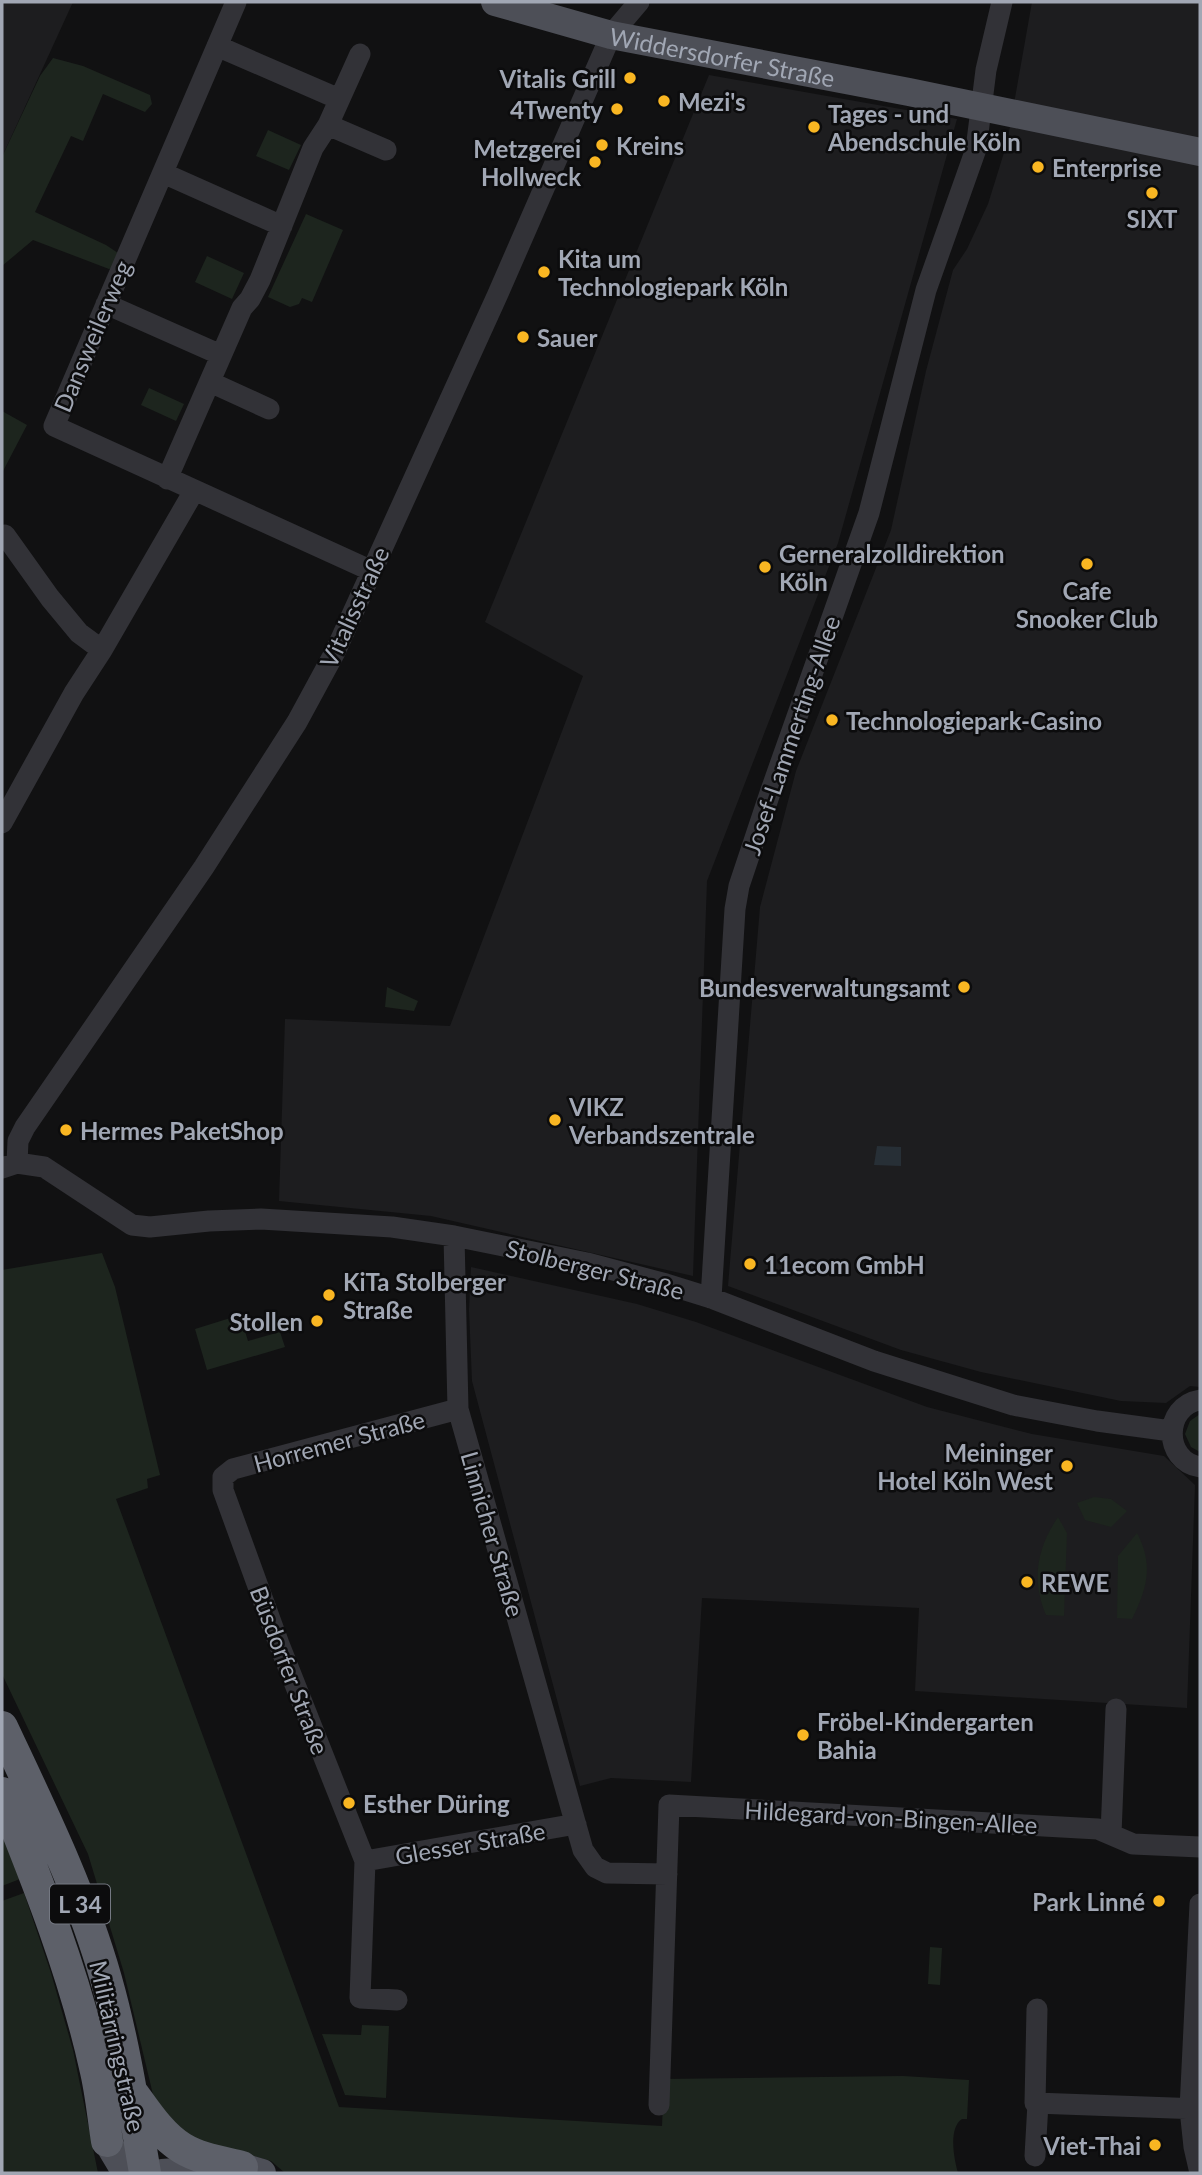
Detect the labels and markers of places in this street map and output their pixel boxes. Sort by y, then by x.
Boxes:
place label: Vitalis Grill [498,64,616,93]
marker: Vitalis Grill [622,70,638,86]
place label: Mezi's [678,87,746,116]
marker: Mezi's [656,93,672,109]
place label: 4Twenty [510,95,603,124]
place label: Tages - und Abendschule Köln [827,99,1021,156]
marker: 4Twenty [609,101,625,117]
marker: Tages - und Abendschule Köln [806,119,822,135]
place label: Kreins [616,131,684,160]
place label: Metzgerei Hollweck [473,134,581,191]
marker: Kreins [594,137,610,153]
place label: Enterprise [1052,153,1162,182]
marker: Metzgerei Hollweck [587,154,603,170]
marker: Enterprise [1030,159,1046,175]
marker: SIXT [1144,185,1160,201]
place label: SIXT [1127,204,1178,233]
place label: Kita um Technologiepark Köln [558,244,788,301]
marker: Kita um Technologiepark Köln [536,264,552,280]
place label: Sauer [537,323,598,352]
marker: Sauer [515,329,531,345]
place label: Gerneralzolldirektion Köln [779,539,1005,596]
marker: Cafe Snooker Club [1079,556,1095,572]
marker: Gerneralzolldirektion Köln [757,559,773,575]
place label: Cafe Snooker Club [1016,576,1158,633]
place label: Technologiepark-Casino [846,706,1102,735]
marker: Technologiepark-Casino [824,712,840,728]
place label: Bundesverwaltungsamt [699,973,950,1002]
marker: Bundesverwaltungsamt [956,979,972,995]
place label: VIKZ Verbandszentrale [568,1092,755,1149]
marker: VIKZ Verbandszentrale [547,1112,563,1128]
place label: Hermes PaketShop [80,1116,284,1145]
marker: Hermes PaketShop [58,1122,74,1138]
place label: 11ecom GmbH [764,1250,925,1279]
marker: 11ecom GmbH [742,1256,758,1272]
place label: KiTa Stolberger Straße [343,1267,506,1324]
marker: KiTa Stolberger Straße [321,1287,337,1303]
place label: Stollen [229,1307,303,1336]
marker: Stollen [309,1313,325,1329]
place label: Meininger Hotel Köln West [877,1438,1053,1495]
marker: Meininger Hotel Köln West [1059,1458,1075,1474]
place label: REWE [1041,1568,1109,1597]
marker: REWE [1019,1574,1035,1590]
place label: Fröbel-Kindergarten Bahia [817,1707,1034,1764]
marker: Fröbel-Kindergarten Bahia [795,1727,811,1743]
place label: Esther Düring [363,1789,510,1818]
marker: Esther Düring [341,1795,357,1811]
place label: Park Linné [1032,1887,1145,1916]
marker: Park Linné [1151,1893,1167,1909]
place label: Viet-Thai [1042,2131,1141,2160]
marker: Viet-Thai [1147,2137,1163,2153]

